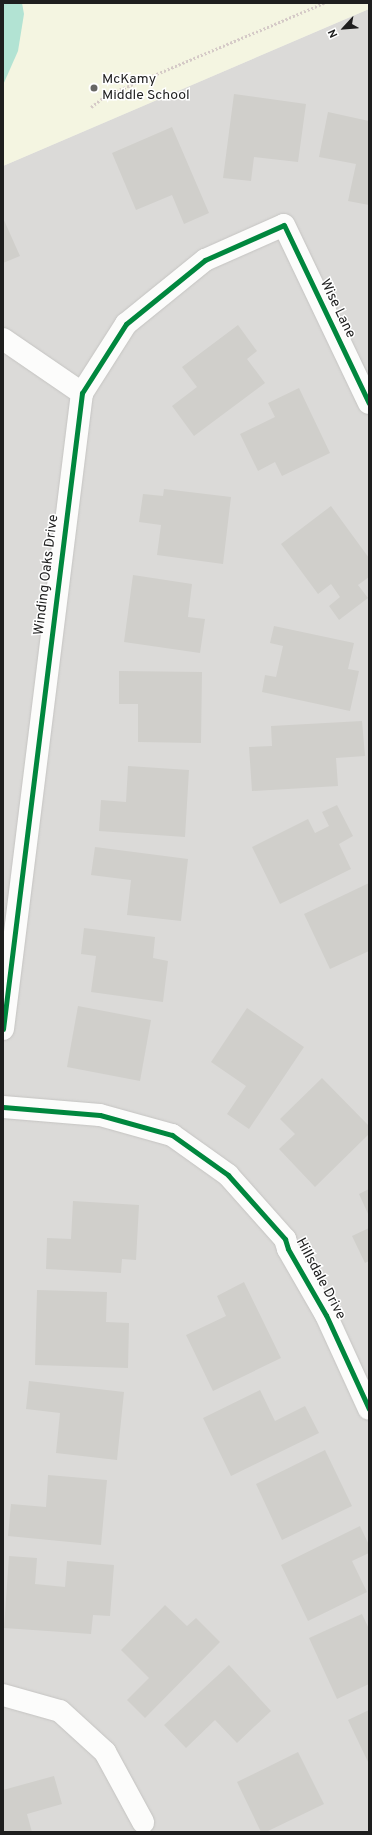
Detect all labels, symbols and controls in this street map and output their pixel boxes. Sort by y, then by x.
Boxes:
north arrow [324,8,364,48]
text: N [325,27,341,40]
place label: McKamy Middle School [102,72,190,104]
marker: McKamy Middle School [89,83,99,93]
street label: Wise Lane [316,277,358,341]
street label: Winding Oaks Drive [31,514,63,636]
street label: Hillsdale Drive [291,1235,349,1323]

